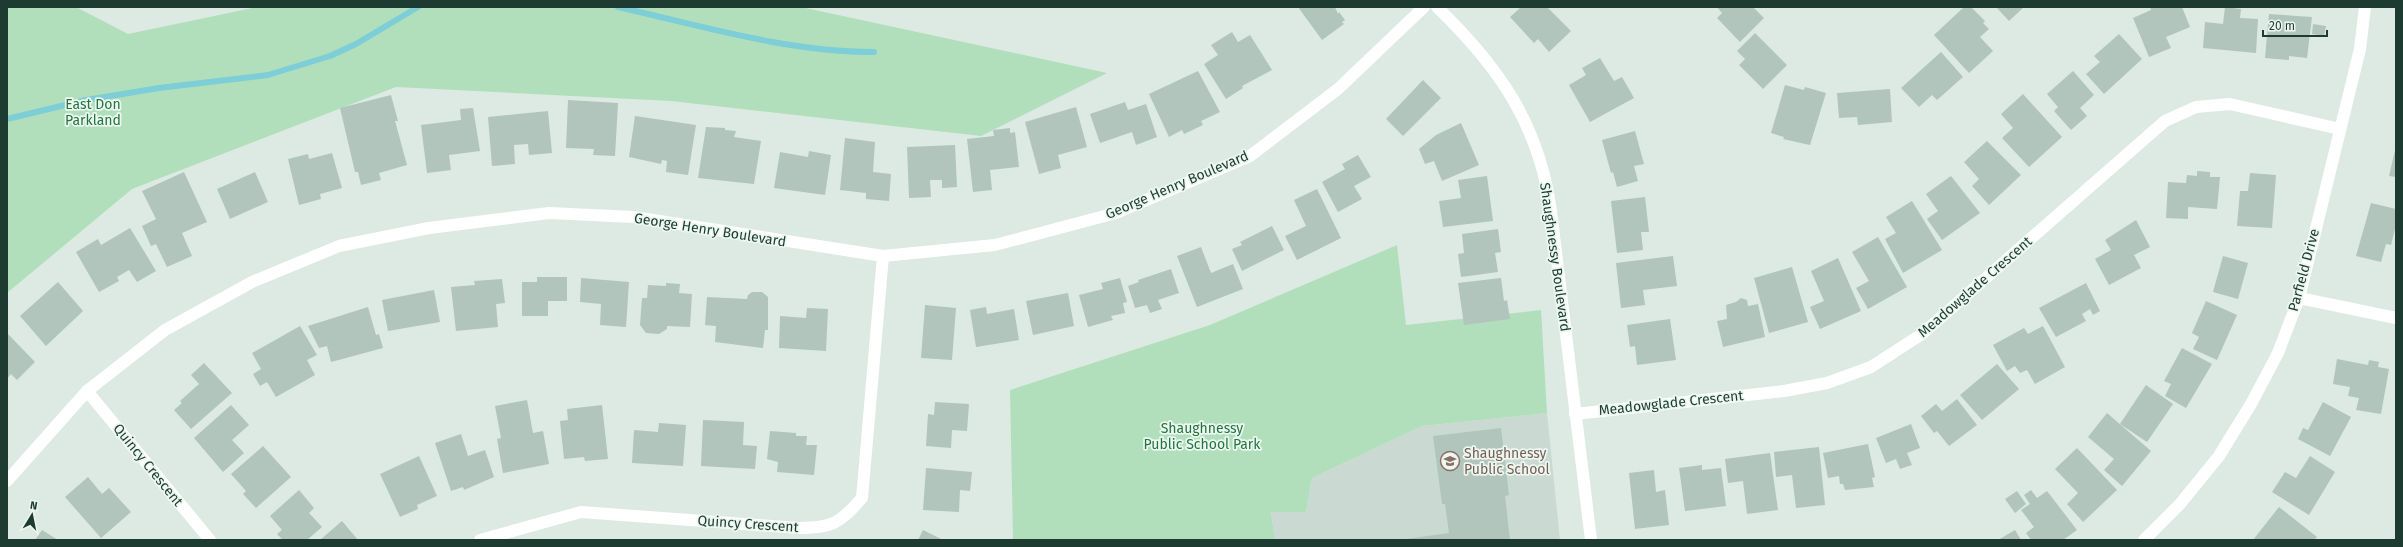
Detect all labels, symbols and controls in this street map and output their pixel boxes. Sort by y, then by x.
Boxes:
scale bar [2263,12,2327,38]
text: 20 m [2269,19,2295,33]
park label: East Don Parkland [65,96,121,129]
street label: George Henry Boulevard [1103,147,1251,223]
street label: Shaughnessy Boulevard [1536,181,1574,333]
street label: George Henry Boulevard [633,210,787,250]
street label: Parfield Drive [2285,227,2323,313]
street label: Meadowglade Crescent [1915,232,2036,341]
street label: Meadowglade Crescent [1598,387,1745,419]
street label: Quincy Crescent [110,420,187,510]
park label: Shaughnessy Public School Park [1144,420,1261,453]
place label: Shaughnessy Public School [1464,445,1550,478]
school or university icon: Shaughnessy Public School [1439,450,1461,472]
north arrow [12,495,52,535]
text: N [29,499,38,513]
street label: Quincy Crescent [697,512,800,536]

